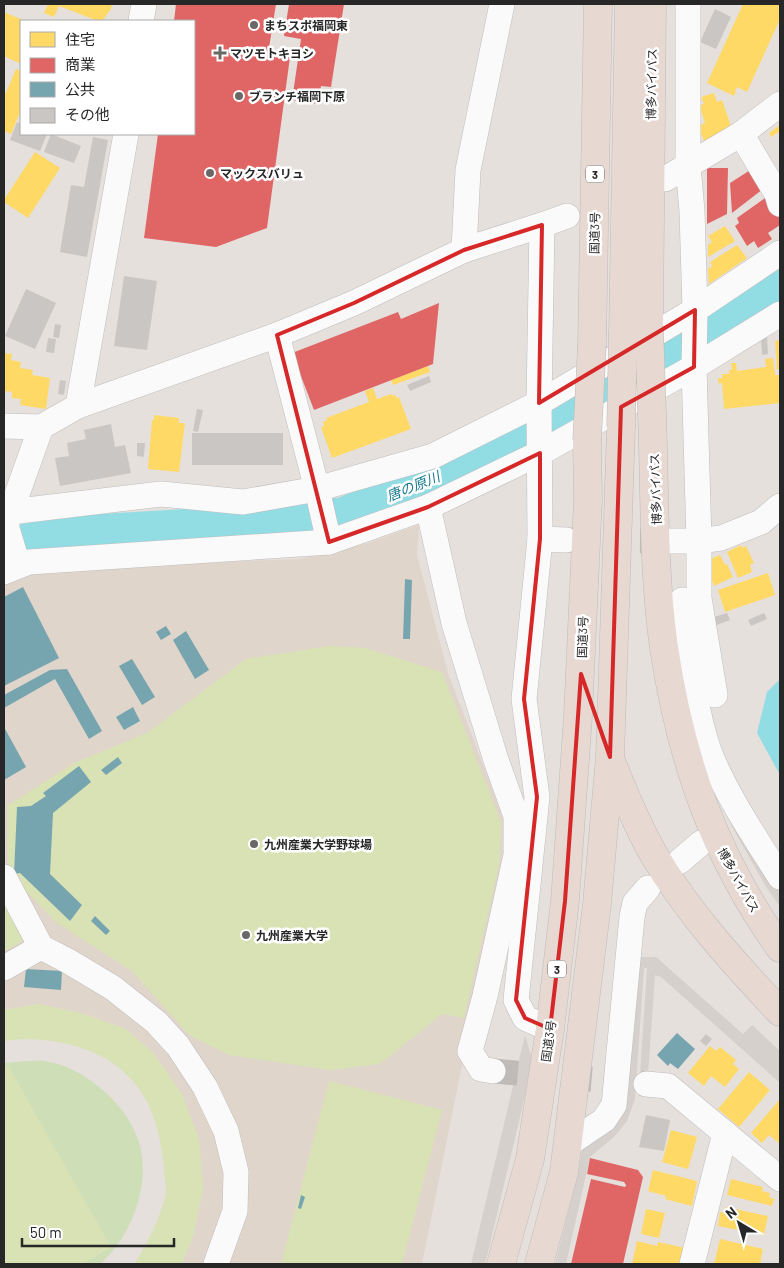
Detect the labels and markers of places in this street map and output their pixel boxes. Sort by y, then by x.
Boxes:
place label: まちスポ福岡東 [264,18,348,32]
marker: まちスポ福岡東 [248,19,260,31]
place label: マツモトキヨシ [230,46,314,60]
marker: マツモトキヨシ [214,47,226,59]
place label: ブランチ福岡下原 [249,89,345,103]
marker: ブランチ福岡下原 [233,90,245,102]
place label: マックスバリュ [220,166,304,180]
marker: マックスバリュ [204,167,216,179]
place label: 九州産業大学野球場 [264,837,372,851]
marker: 九州産業大学野球場 [248,838,260,850]
place label: 九州産業大学 [256,928,328,942]
marker: 九州産業大学 [240,929,252,941]

